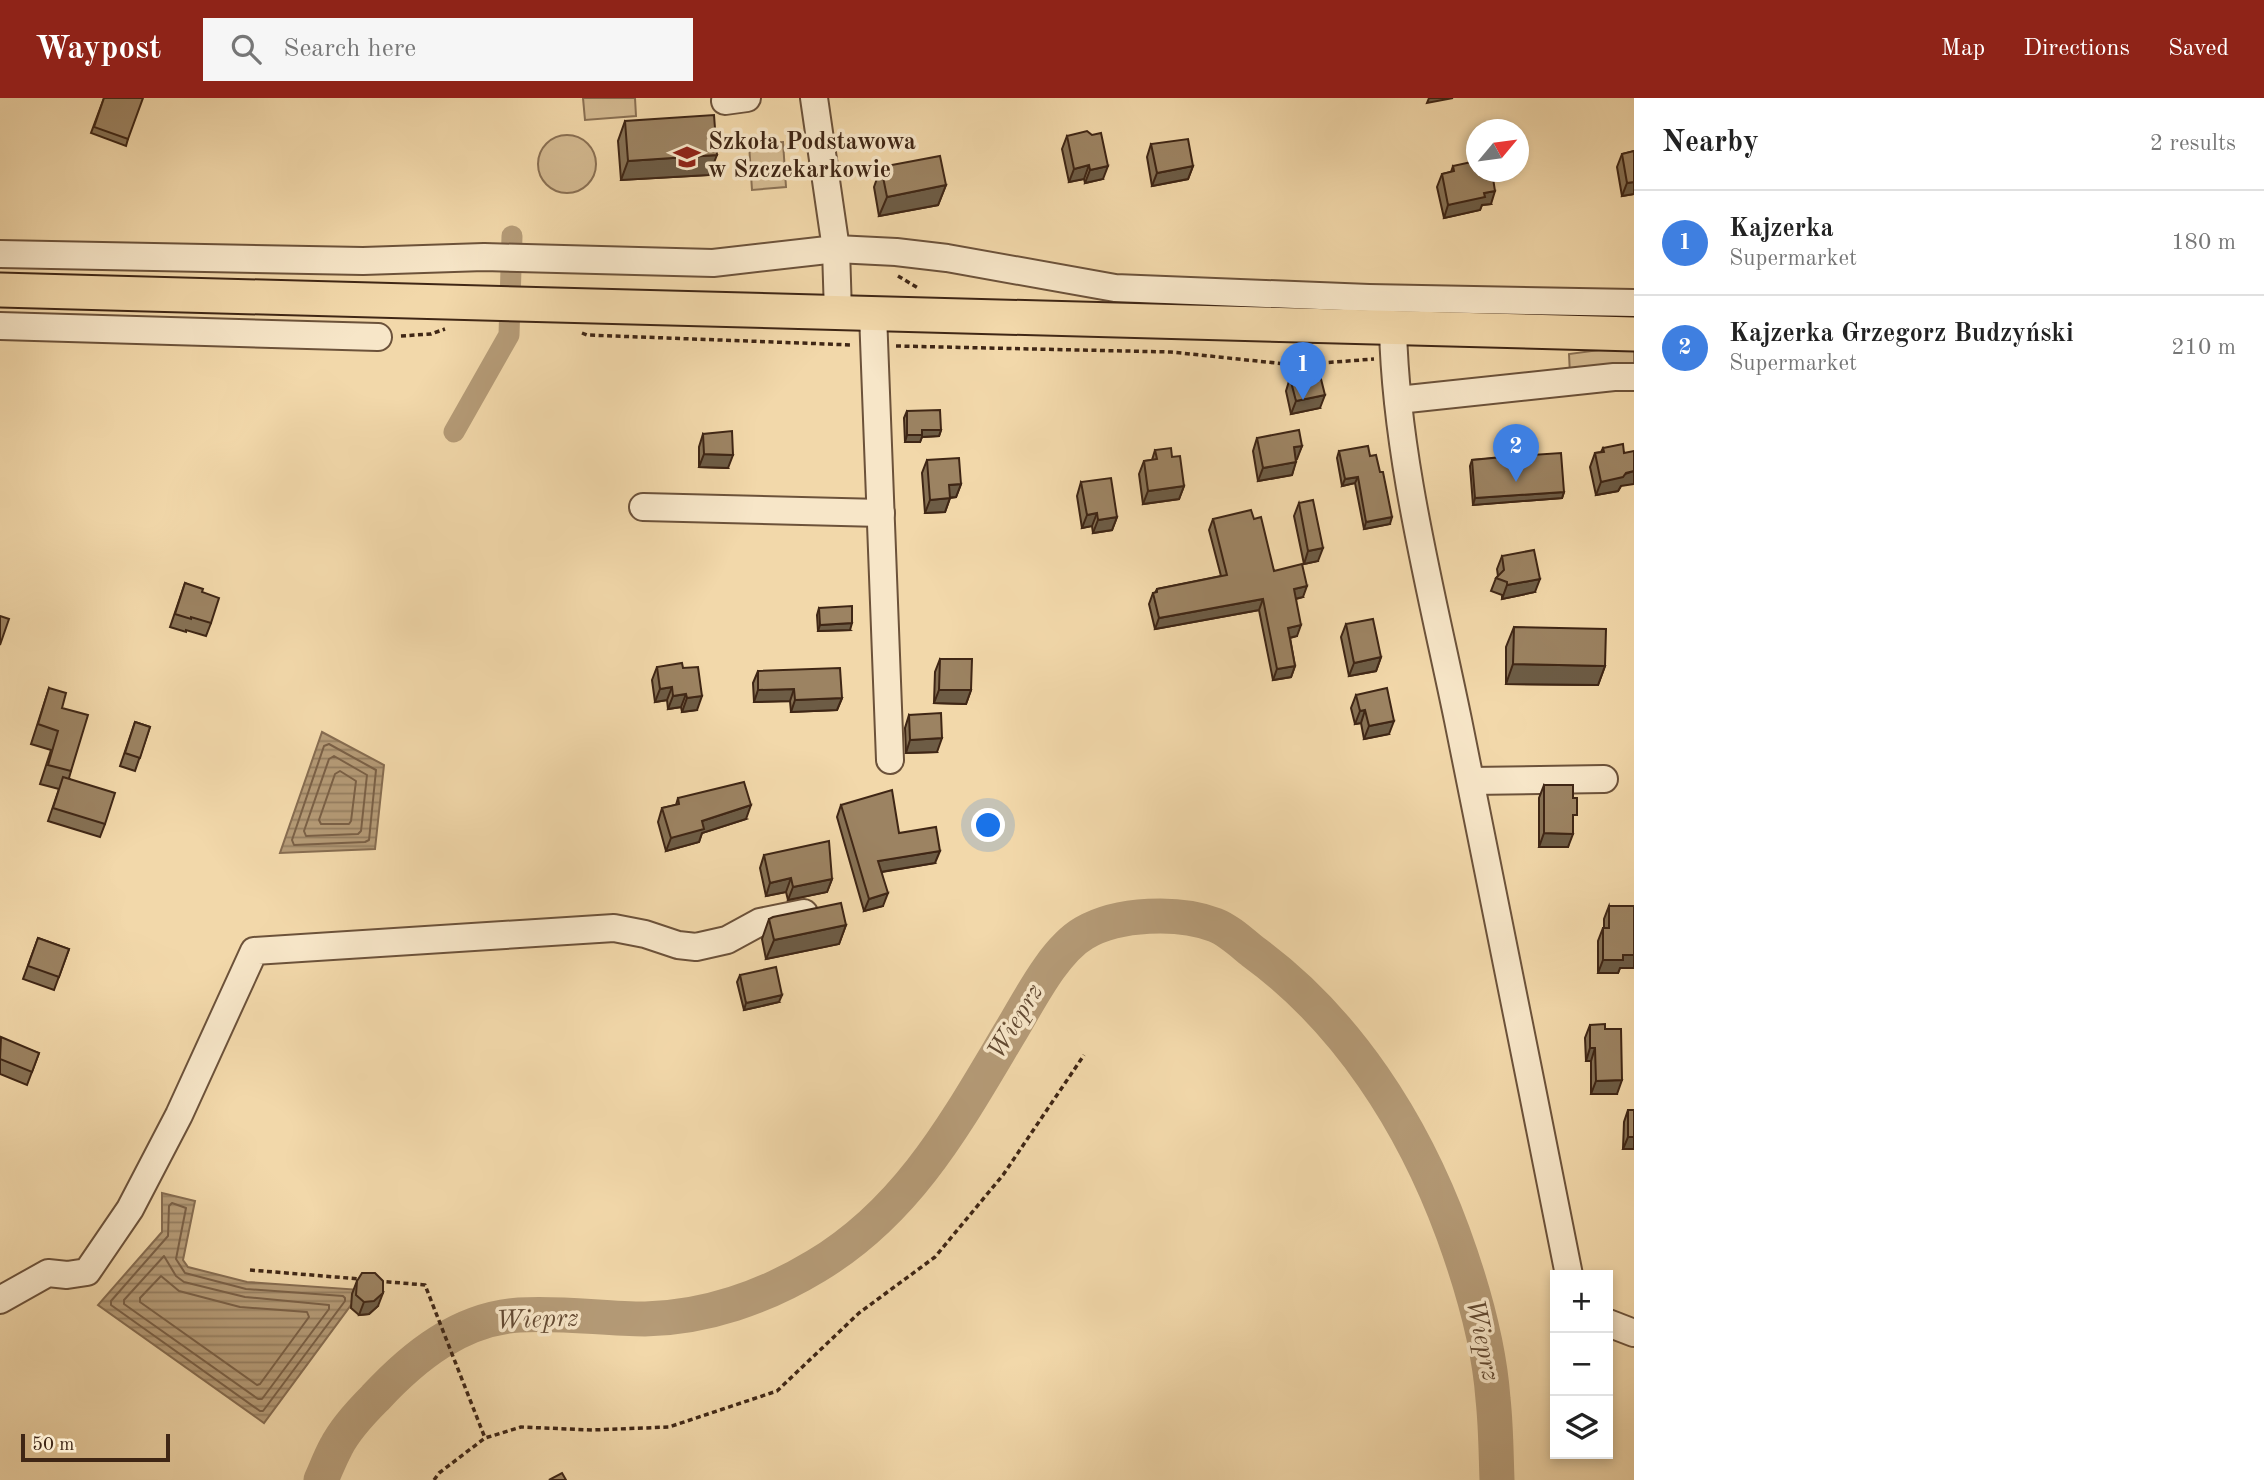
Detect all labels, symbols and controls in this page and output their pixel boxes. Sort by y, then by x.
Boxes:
search box [203,18,693,81]
icon: search [227,30,265,68]
text: Waypost [35,33,161,66]
text: Search here [283,36,416,62]
text: Map [1941,37,1985,61]
text: Directions [2023,37,2130,61]
text: Saved [2168,37,2229,61]
north arrow [1466,119,1529,182]
text: Nearby [1662,128,1759,158]
place label: Szkoła Podstawowa w Szczekarkowie [708,131,916,183]
text: 2 results [2150,132,2236,155]
school or university icon: Szkoła Podstawowa w Szczekarkowie [672,142,702,172]
text: Kajzerka [1729,216,1834,242]
text: 1 [1678,231,1692,254]
text: 180 m [2171,231,2236,254]
text: Supermarket [1729,247,1857,270]
text: Kajzerka Grzegorz Budzyński [1729,321,2074,347]
text: 2 [1678,336,1692,359]
text: 210 m [2171,336,2236,359]
pin: 1 [1280,342,1326,400]
text: Supermarket [1729,352,1857,375]
pin: 2 [1493,424,1539,482]
your location [971,808,1005,842]
water label: Wieprz [983,980,1049,1064]
map controls [1550,1270,1613,1459]
button: + [1550,1270,1613,1333]
water label: Wieprz [1461,1297,1503,1383]
water label: Wieprz [495,1306,579,1334]
button: − [1550,1333,1613,1396]
button: layers [1550,1396,1613,1459]
scale bar [21,1431,170,1463]
text: 50 m [32,1436,74,1455]

